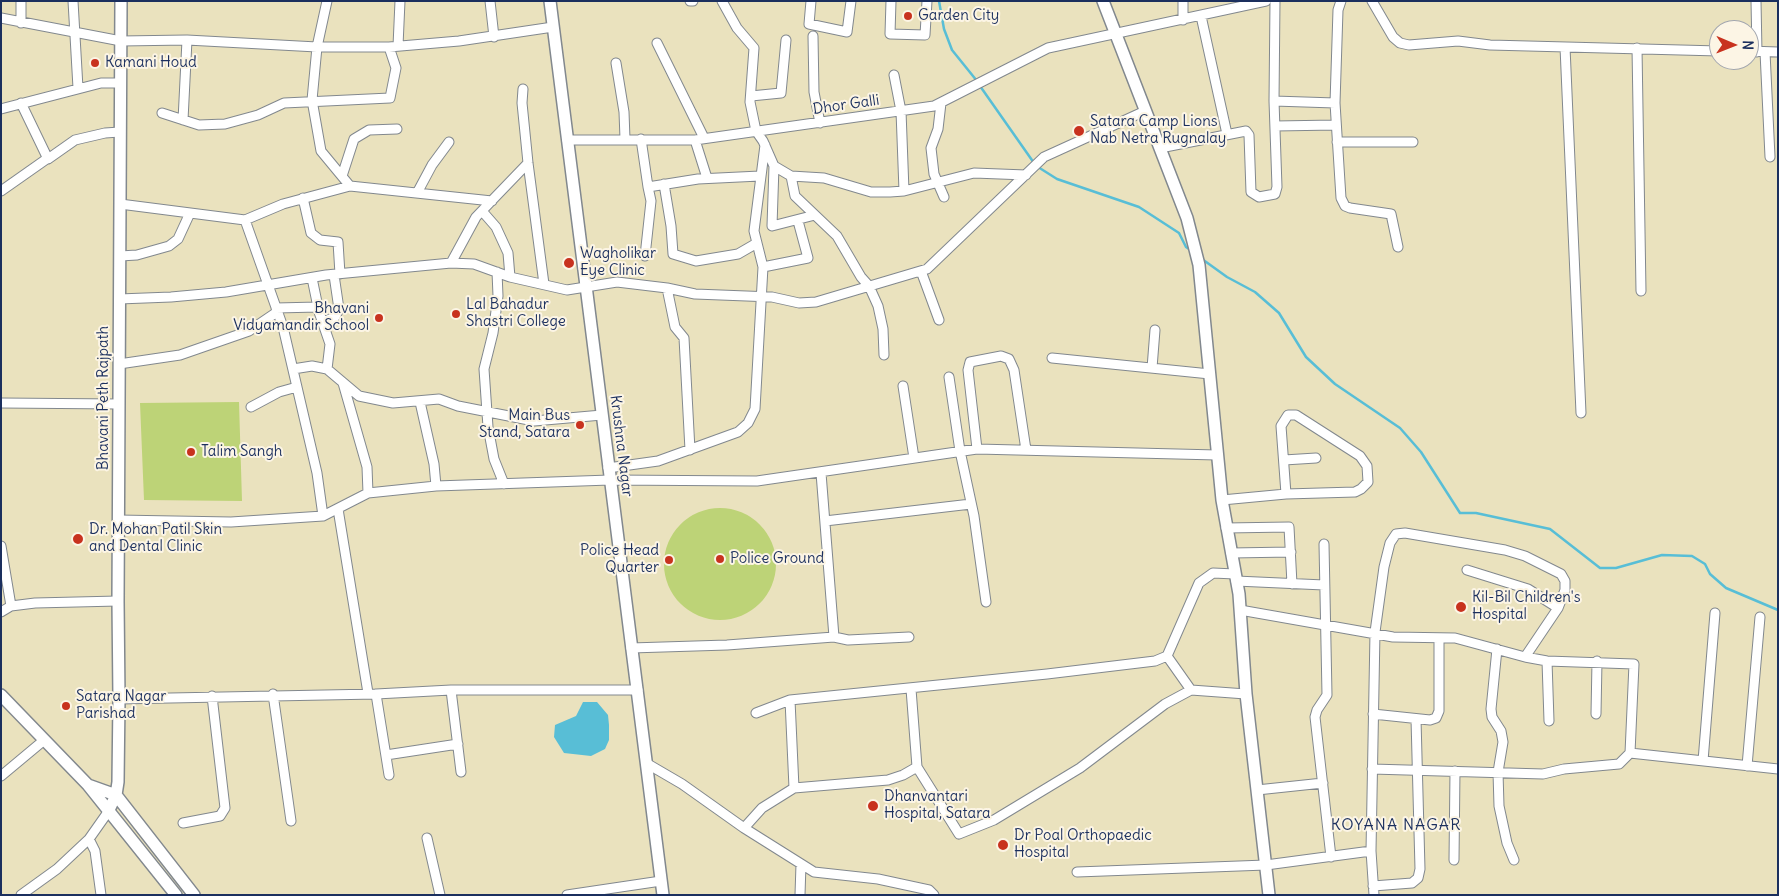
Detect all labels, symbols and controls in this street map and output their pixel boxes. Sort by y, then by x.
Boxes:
place label: Garden City [918,7,999,25]
marker: Garden City [902,10,914,22]
north arrow [1709,20,1759,70]
text: N [1739,40,1757,50]
place label: Kamani Houd [105,54,197,72]
marker: Kamani Houd [89,57,101,69]
street label: Dhor Galli [812,91,880,119]
place label: Satara Camp Lions Nab Netra Rugnalay [1090,113,1226,148]
marker: Satara Camp Lions Nab Netra Rugnalay [1072,124,1086,138]
place label: Wagholikar Eye Clinic [580,245,656,280]
marker: Wagholikar Eye Clinic [562,256,576,270]
place label: Lal Bahadur Shastri College [466,296,566,331]
place label: Bhavani Vidyamandir School [233,300,369,335]
marker: Lal Bahadur Shastri College [450,308,462,320]
marker: Bhavani Vidyamandir School [373,312,385,324]
street label: Bhavani Peth Rajpath [95,326,113,470]
street label: Krushna Nagar [606,394,636,498]
place label: Main Bus Stand, Satara [479,407,570,442]
marker: Main Bus Stand, Satara [574,419,586,431]
place label: Talim Sangh [201,443,282,461]
marker: Talim Sangh [185,446,197,458]
place label: Dr. Mohan Patil Skin and Dental Clinic [89,521,222,556]
marker: Dr. Mohan Patil Skin and Dental Clinic [71,532,85,546]
place label: Police Head Quarter [580,542,659,577]
place label: Police Ground [730,550,824,568]
marker: Police Ground [714,553,726,565]
marker: Police Head Quarter [663,554,675,566]
place label: Kil-Bil Children's Hospital [1472,589,1580,624]
marker: Kil-Bil Children's Hospital [1454,600,1468,614]
place label: Satara Nagar Parishad [76,688,166,723]
marker: Satara Nagar Parishad [60,700,72,712]
place label: Dhanvantari Hospital, Satara [884,788,991,823]
marker: Dhanvantari Hospital, Satara [866,799,880,813]
district label: KOYANA NAGAR [1329,815,1463,835]
place label: Dr Poal Orthopaedic Hospital [1014,827,1152,862]
marker: Dr Poal Orthopaedic Hospital [996,838,1010,852]

